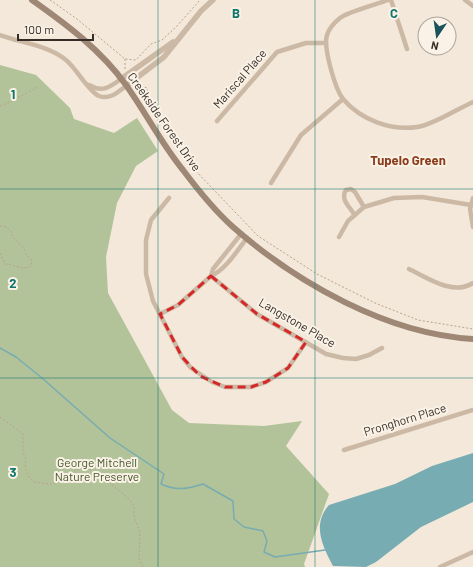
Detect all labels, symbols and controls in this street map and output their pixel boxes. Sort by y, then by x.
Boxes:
text: B [232,5,240,21]
text: C [390,5,398,21]
scale bar [18,16,93,42]
north arrow [417,16,457,56]
text: 100 m [24,22,54,36]
text: N [430,39,440,53]
street label: Mariscal Place [210,46,269,111]
street label: Creekside Forest Drive [125,69,204,173]
text: 1 [11,86,15,102]
district label: Tupelo Green [370,152,446,168]
text: 2 [9,275,17,291]
street label: Langstone Place [257,295,338,350]
street label: Pronghorn Place [362,400,448,438]
park label: George Mitchell Nature Preserve [55,455,139,483]
text: 3 [9,464,17,480]

